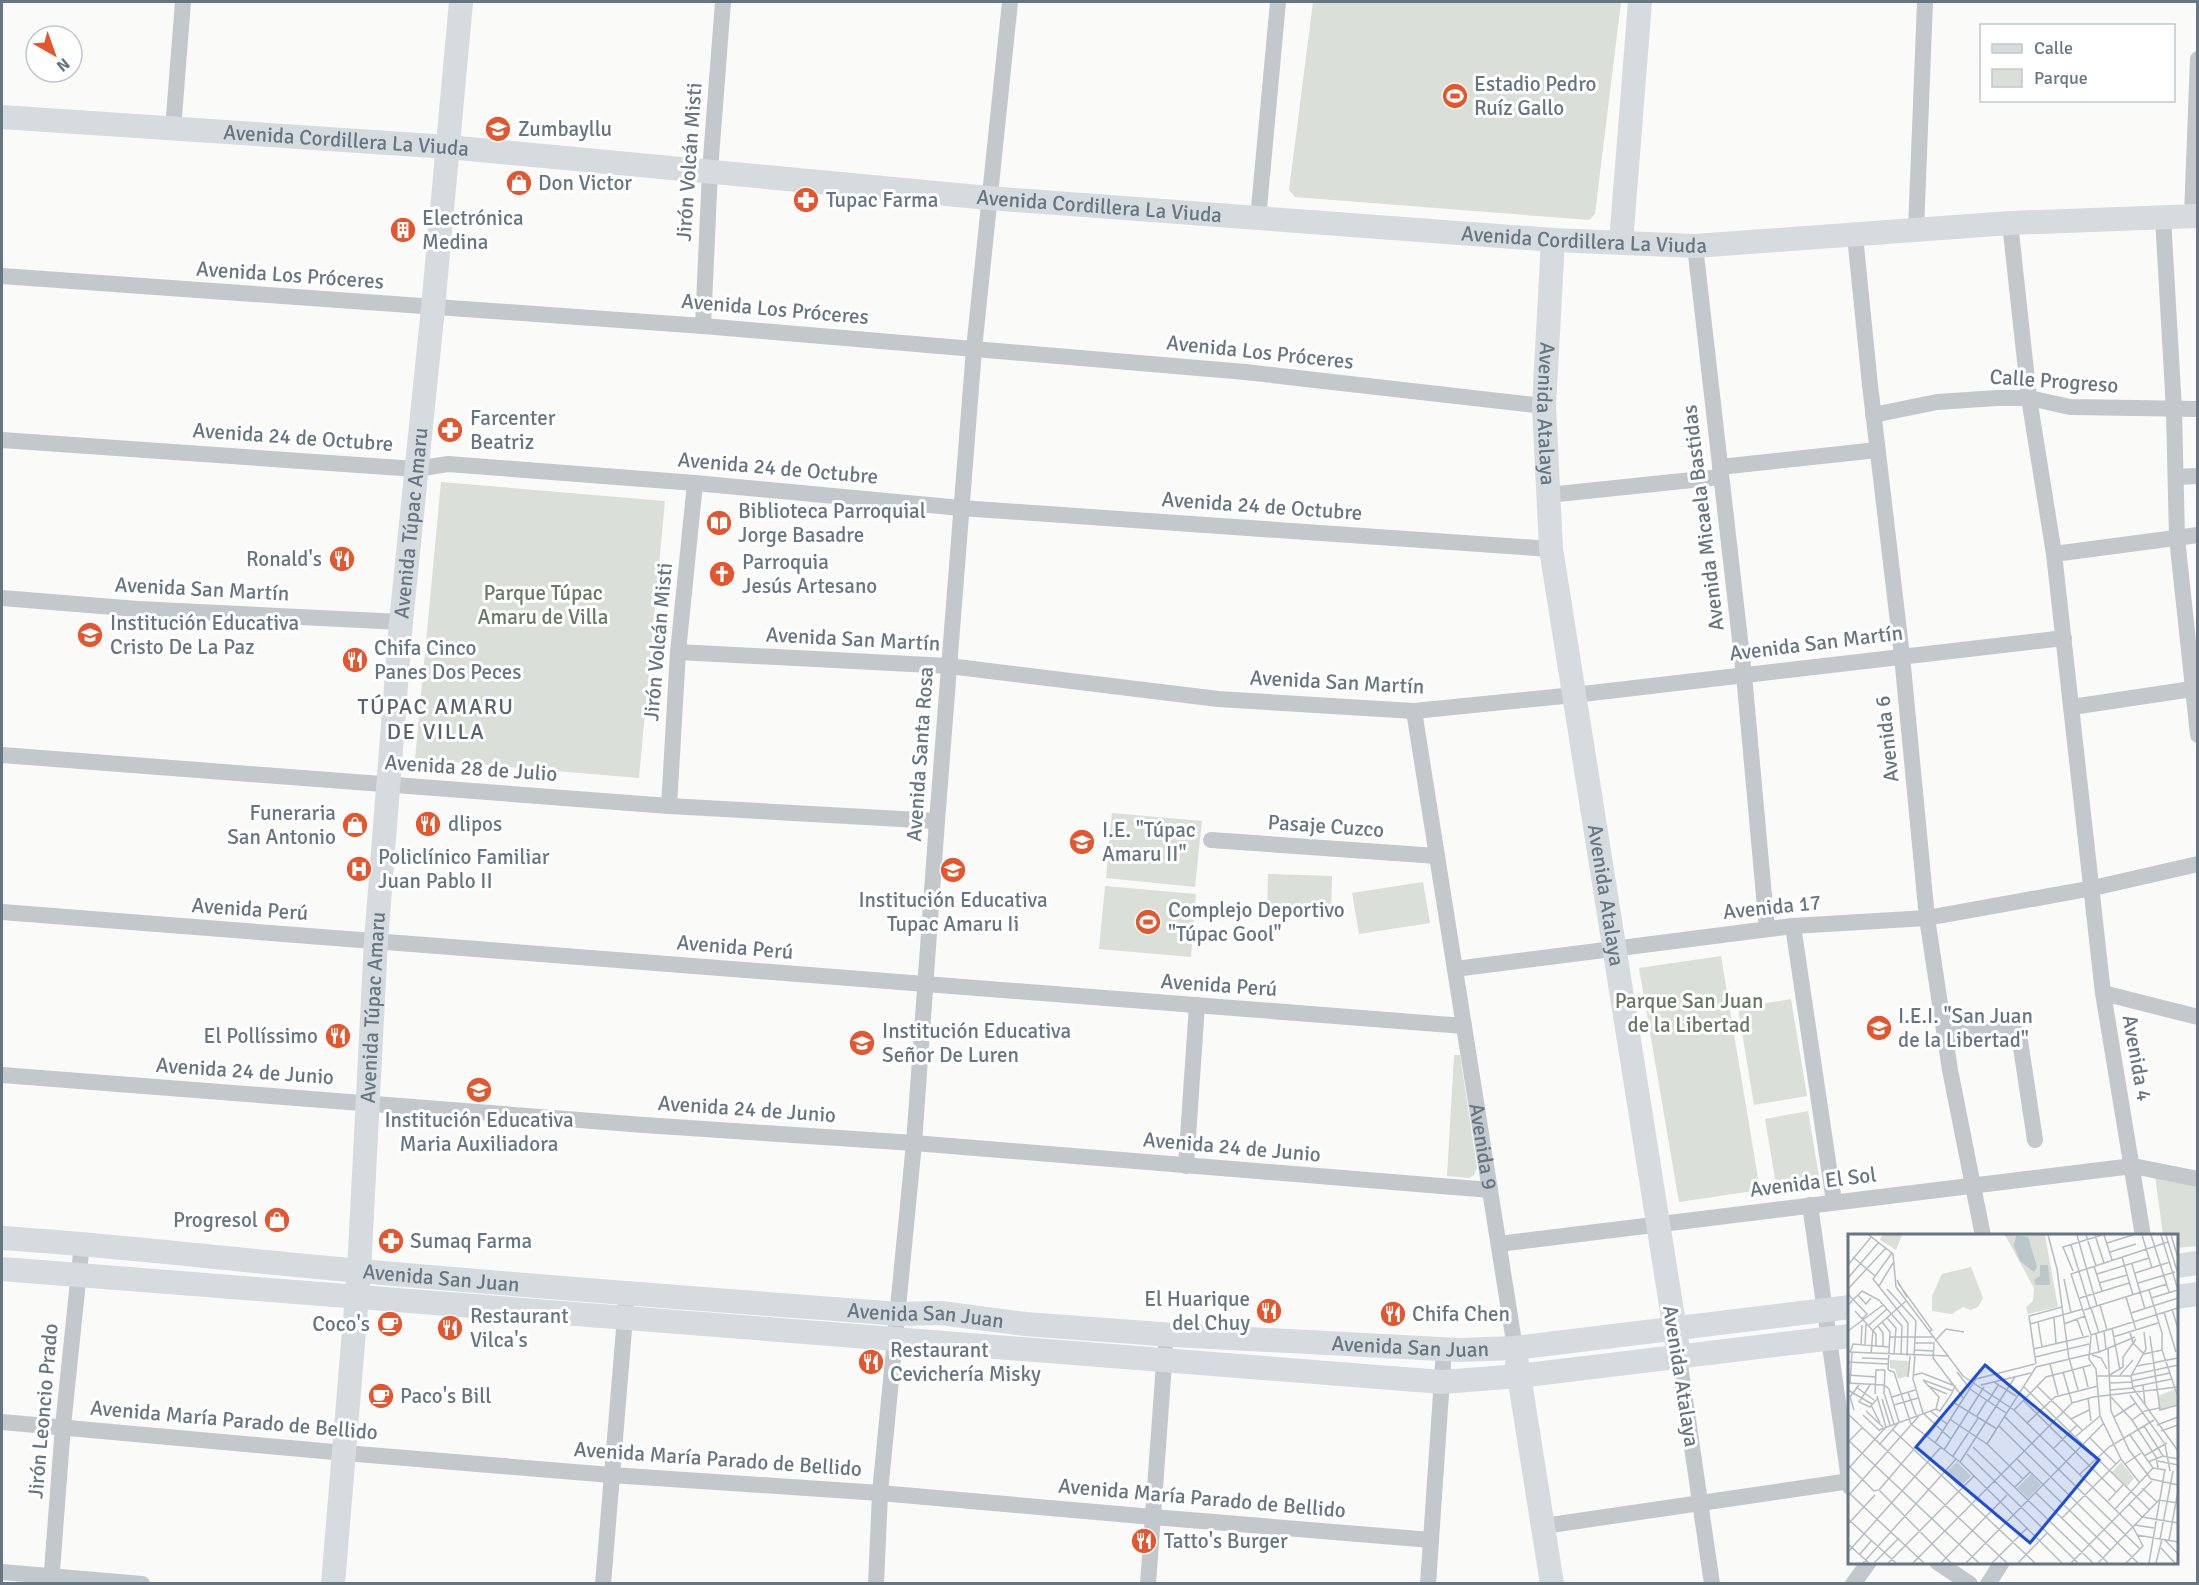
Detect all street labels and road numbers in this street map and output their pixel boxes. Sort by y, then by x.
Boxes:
street label: Jirón Volcán Misti [670,82,708,242]
street label: Avenida Cordillera La Viuda [223,119,470,162]
street label: Avenida Cordillera La Viuda [975,184,1223,228]
street label: Avenida Cordillera La Viuda [1460,220,1708,259]
street label: Avenida Los Próceres [195,255,385,295]
street label: Avenida Los Próceres [680,288,870,330]
street label: Avenida Los Próceres [1165,329,1355,375]
street label: Avenida Atalaya [1531,342,1561,486]
street label: Calle Progreso [1989,364,2119,398]
street label: Avenida Micaela Bastidas [1676,403,1730,633]
street label: Avenida 24 de Octubre [192,417,394,457]
street label: Avenida Túpac Amaru [388,426,434,620]
street label: Avenida 24 de Octubre [677,446,879,490]
street label: Avenida 24 de Octubre [1161,486,1363,526]
street label: Jirón Volcán Misti [638,562,678,722]
street label: Avenida San Martín [114,571,290,607]
street label: Avenida San Martín [1728,619,1904,667]
street label: Avenida San Martín [765,621,941,657]
street label: Avenida San Martín [1249,664,1425,700]
street label: Avenida Santa Rosa [901,666,939,842]
street label: Avenida 6 [1870,694,1904,784]
street label: Avenida 28 de Julio [384,749,558,787]
street label: Pasaje Cuzco [1267,809,1385,843]
street label: Avenida Atalaya [1582,822,1630,968]
street label: Avenida 17 [1722,889,1822,925]
street label: Avenida Perú [191,892,309,926]
street label: Avenida Túpac Amaru [355,911,391,1104]
street label: Avenida Perú [676,929,794,965]
street label: Avenida Perú [1160,968,1278,1002]
street label: Avenida 4 [2117,1013,2157,1103]
street label: Avenida 24 de Junio [155,1052,335,1090]
street label: Avenida 24 de Junio [657,1090,837,1128]
street label: Avenida 9 [1463,1101,1503,1192]
street label: Avenida 24 de Junio [1142,1126,1322,1168]
street label: Avenida El Sol [1748,1161,1878,1203]
street label: Avenida San Juan [362,1258,521,1298]
street label: Avenida San Juan [846,1297,1006,1334]
street label: Avenida Atalaya [1657,1303,1705,1449]
street label: Jirón Leoncio Prado [22,1322,64,1500]
street label: Avenida San Juan [1331,1330,1489,1363]
street label: Avenida María Parado de Bellido [89,1394,379,1446]
street label: Avenida María Parado de Bellido [573,1436,863,1482]
street label: Avenida María Parado de Bellido [1057,1472,1347,1524]

